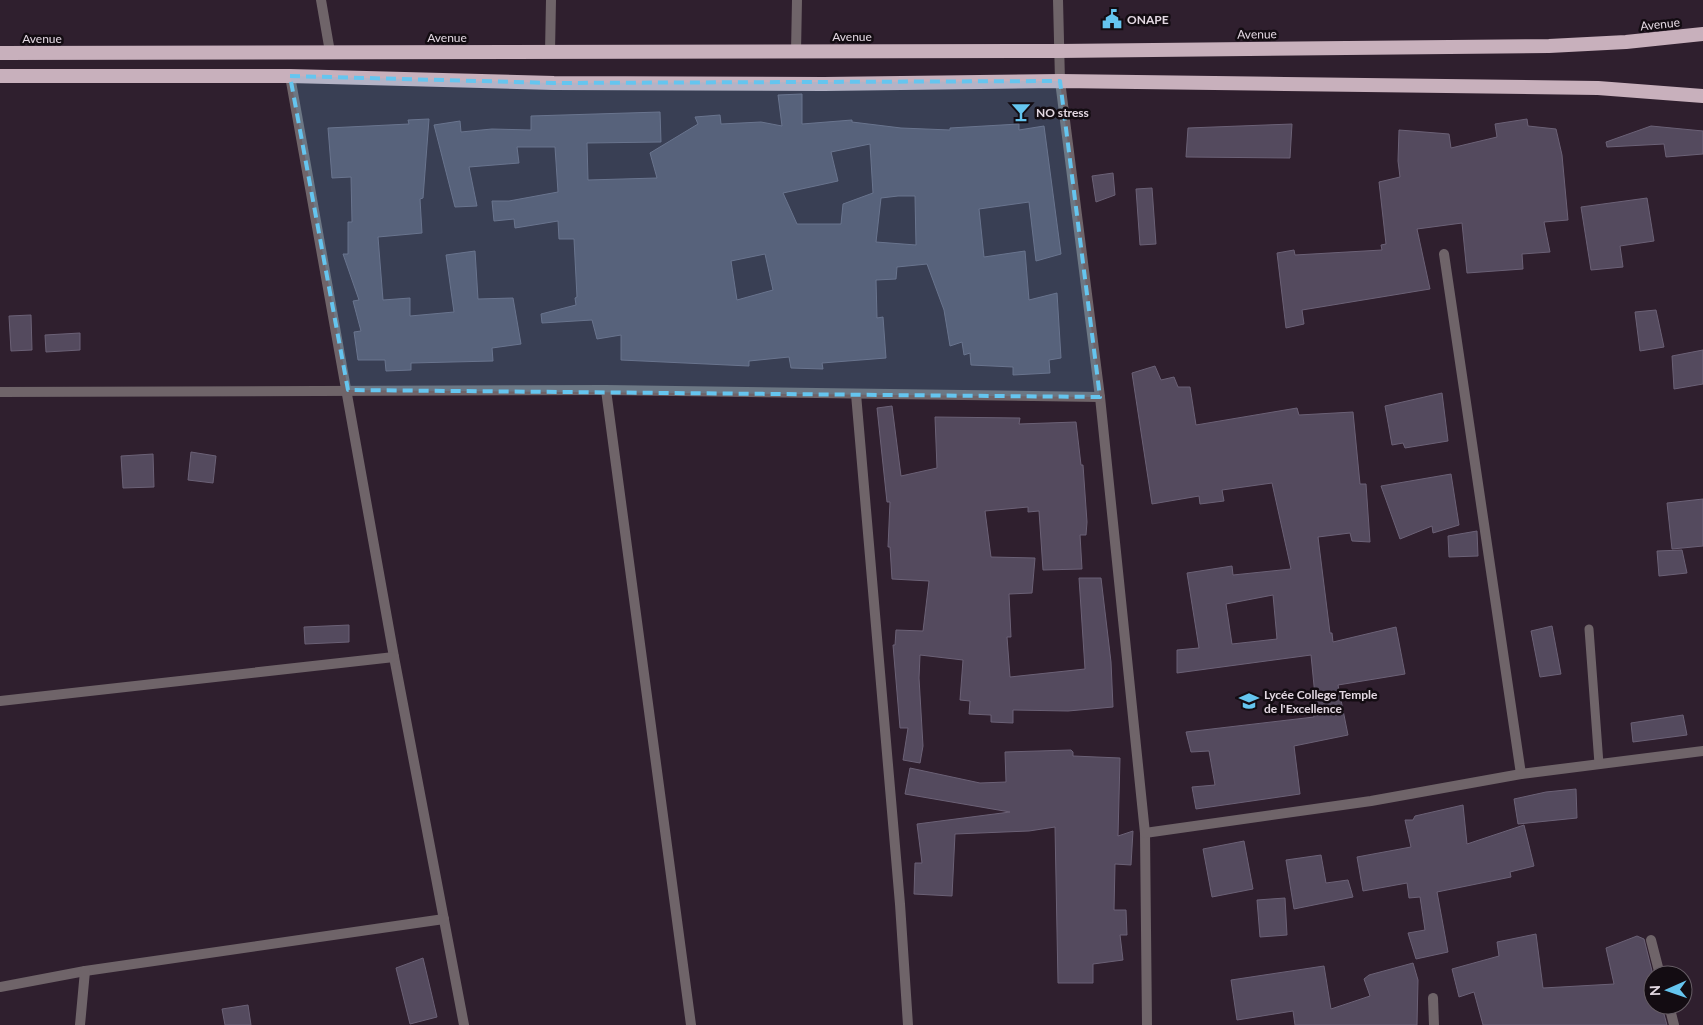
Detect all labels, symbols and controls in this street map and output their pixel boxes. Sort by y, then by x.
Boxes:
public building icon: ONAPE [1101,8,1123,30]
place label: ONAPE [1127,12,1169,27]
street label: Avenue [1639,14,1681,34]
street label: Avenue [1237,26,1277,42]
street label: Avenue [832,29,872,44]
street label: Avenue [427,30,467,45]
street label: Avenue [22,31,62,46]
bar icon: NO stress [1010,101,1032,123]
place label: NO stress [1036,105,1089,120]
place label: Lycée College Temple de l'Excellence [1264,687,1378,716]
school or university icon: Lycée College Temple de l'Excellence [1238,690,1260,712]
north arrow [1643,965,1693,1015]
text: N [1646,985,1663,996]

